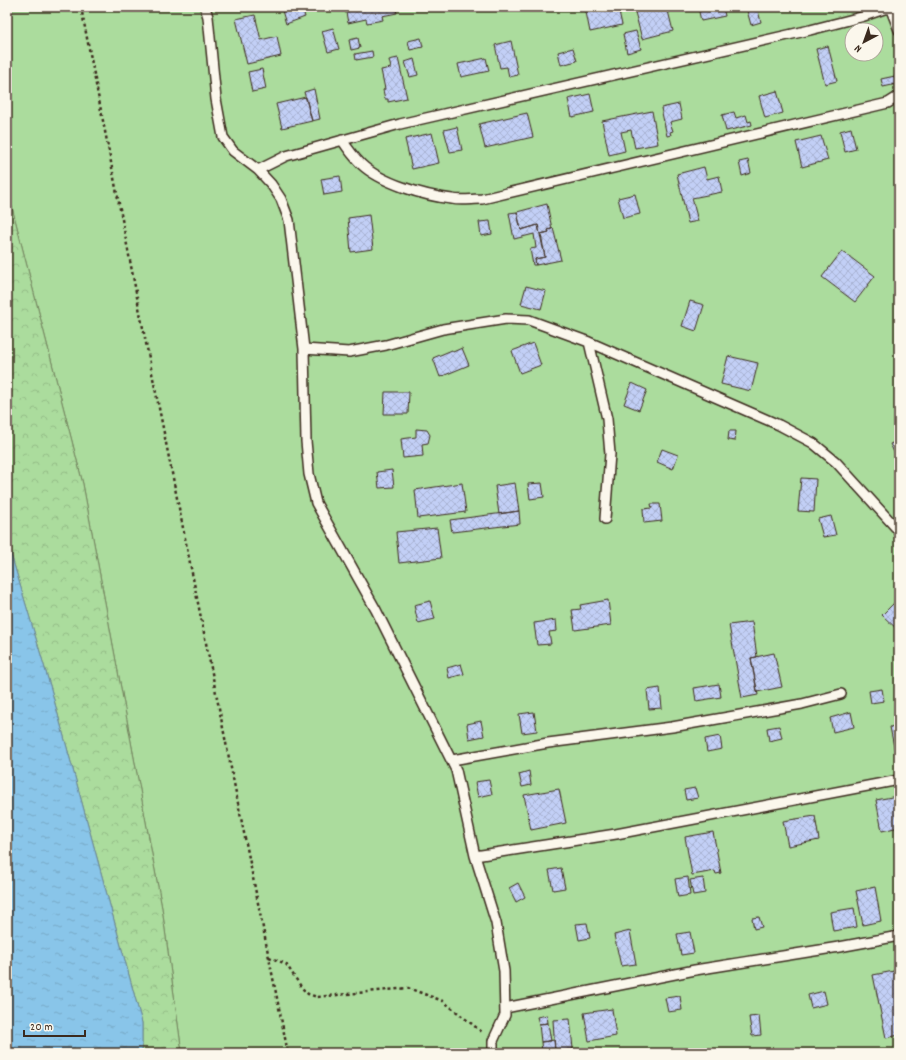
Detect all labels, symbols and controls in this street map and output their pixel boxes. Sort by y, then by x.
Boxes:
north arrow [844,22,884,62]
text: N [851,40,866,56]
scale bar [24,1012,85,1038]
text: 20 m [30,1019,53,1036]

